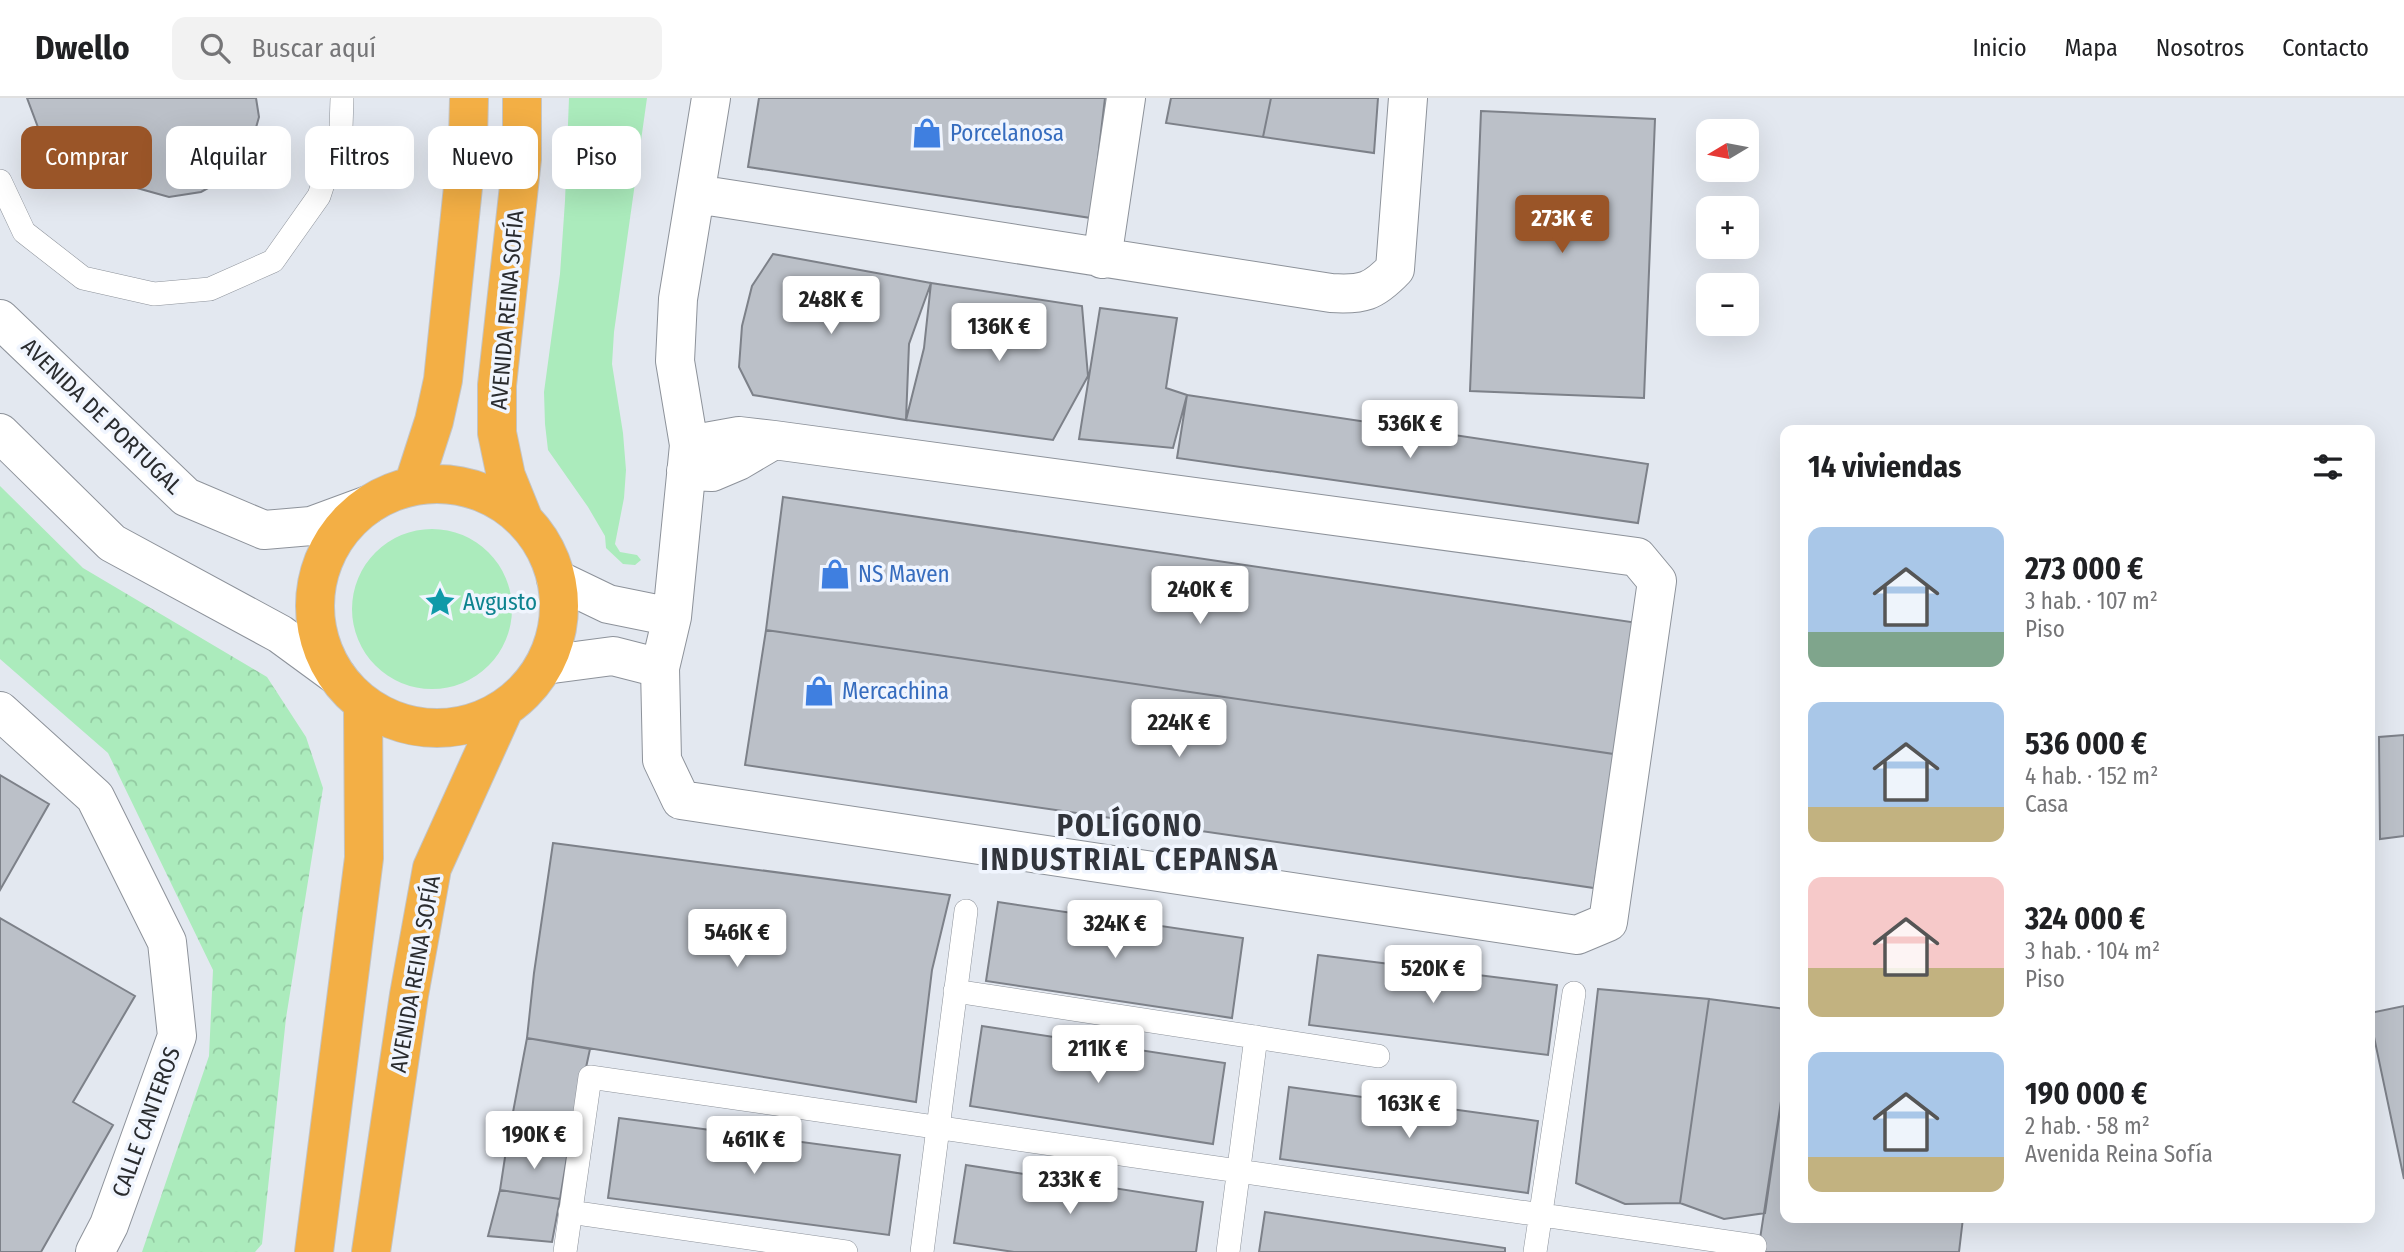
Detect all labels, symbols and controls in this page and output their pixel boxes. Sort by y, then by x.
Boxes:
search box [172,17,662,80]
text: Dwello [35,28,130,68]
icon: search [196,29,234,67]
text: Buscar aquí [252,33,376,64]
text: Inicio [1973,34,2027,62]
text: Mapa [2065,34,2118,62]
text: Nosotros [2156,34,2244,62]
text: Contacto [2282,34,2369,62]
shop icon: Porcelanosa [910,116,944,150]
place label: Porcelanosa [950,119,1064,147]
north arrow [1696,119,1759,182]
map controls [1696,119,1759,336]
chip: Comprar [21,126,152,189]
chip: Alquilar [166,126,291,189]
chip: Filtros [305,126,414,189]
chip: Nuevo [428,126,538,189]
chip: Piso [552,126,641,189]
pin: 273K € [1505,195,1619,255]
button: + [1696,196,1759,259]
text: 273K € [1531,204,1593,232]
street label: AVENIDA REINA SOFÍA [483,209,530,411]
button: − [1696,273,1759,336]
pin: 248K € [774,276,888,336]
text: 248K € [799,285,863,313]
pin: 136K € [942,303,1056,363]
text: 136K € [967,312,1031,340]
street label: AVENIDA DE PORTUGAL [16,332,188,500]
pin: 536K € [1353,400,1467,460]
text: 536K € [1378,409,1442,437]
icon: filters [2309,448,2347,486]
text: 14 viviendas [1808,449,1961,485]
text: 273 000 € [2025,551,2143,587]
icon: home [1864,555,1948,639]
shop icon: NS Maven [818,557,852,591]
place label: NS Maven [858,560,950,588]
pin: 240K € [1143,566,1257,626]
text: 240K € [1167,575,1233,603]
place icon: Avgusto [423,585,457,619]
text: 3 hab. · 107 m² [2025,587,2158,615]
place label: Avgusto [463,588,537,616]
text: Piso [2025,615,2065,643]
shop icon: Mercachina [802,674,836,708]
place label: Mercachina [842,677,949,705]
pin: 224K € [1122,700,1236,759]
text: 224K € [1147,708,1211,736]
text: 536 000 € [2025,726,2147,762]
icon: home [1864,730,1948,814]
text: 4 hab. · 152 m² [2025,762,2158,790]
text: Casa [2025,790,2069,818]
district label: POLÍGONO INDUSTRIAL CEPANSA [981,806,1279,878]
street label: AVENIDA REINA SOFÍA [383,873,446,1075]
pin: 324K € [1058,900,1172,960]
text: 324 000 € [2025,901,2145,937]
icon: home [1864,905,1948,989]
text: 324K € [1083,909,1147,937]
pin: 546K € [680,910,794,969]
text: 546K € [704,918,770,946]
text: 3 hab. · 104 m² [2025,937,2160,965]
pin: 520K € [1376,946,1490,1005]
text: 520K € [1401,954,1465,982]
text: Piso [2025,965,2065,993]
pin: 211K € [1041,1026,1155,1085]
text: 211K € [1068,1034,1128,1062]
street label: CALLE CANTEROS [106,1043,186,1201]
text: 190 000 € [2025,1076,2147,1112]
pin: 163K € [1352,1080,1466,1140]
icon: home [1864,1080,1948,1164]
text: 163K € [1378,1089,1440,1117]
pin: 190K € [477,1112,591,1171]
text: 2 hab. · 58 m² [2025,1112,2150,1140]
pin: 461K € [697,1116,811,1176]
text: 190K € [502,1120,566,1148]
text: 461K € [723,1125,785,1153]
text: Avenida Reina Sofía [2025,1140,2213,1168]
pin: 233K € [1013,1156,1127,1216]
text: 233K € [1039,1165,1101,1193]

